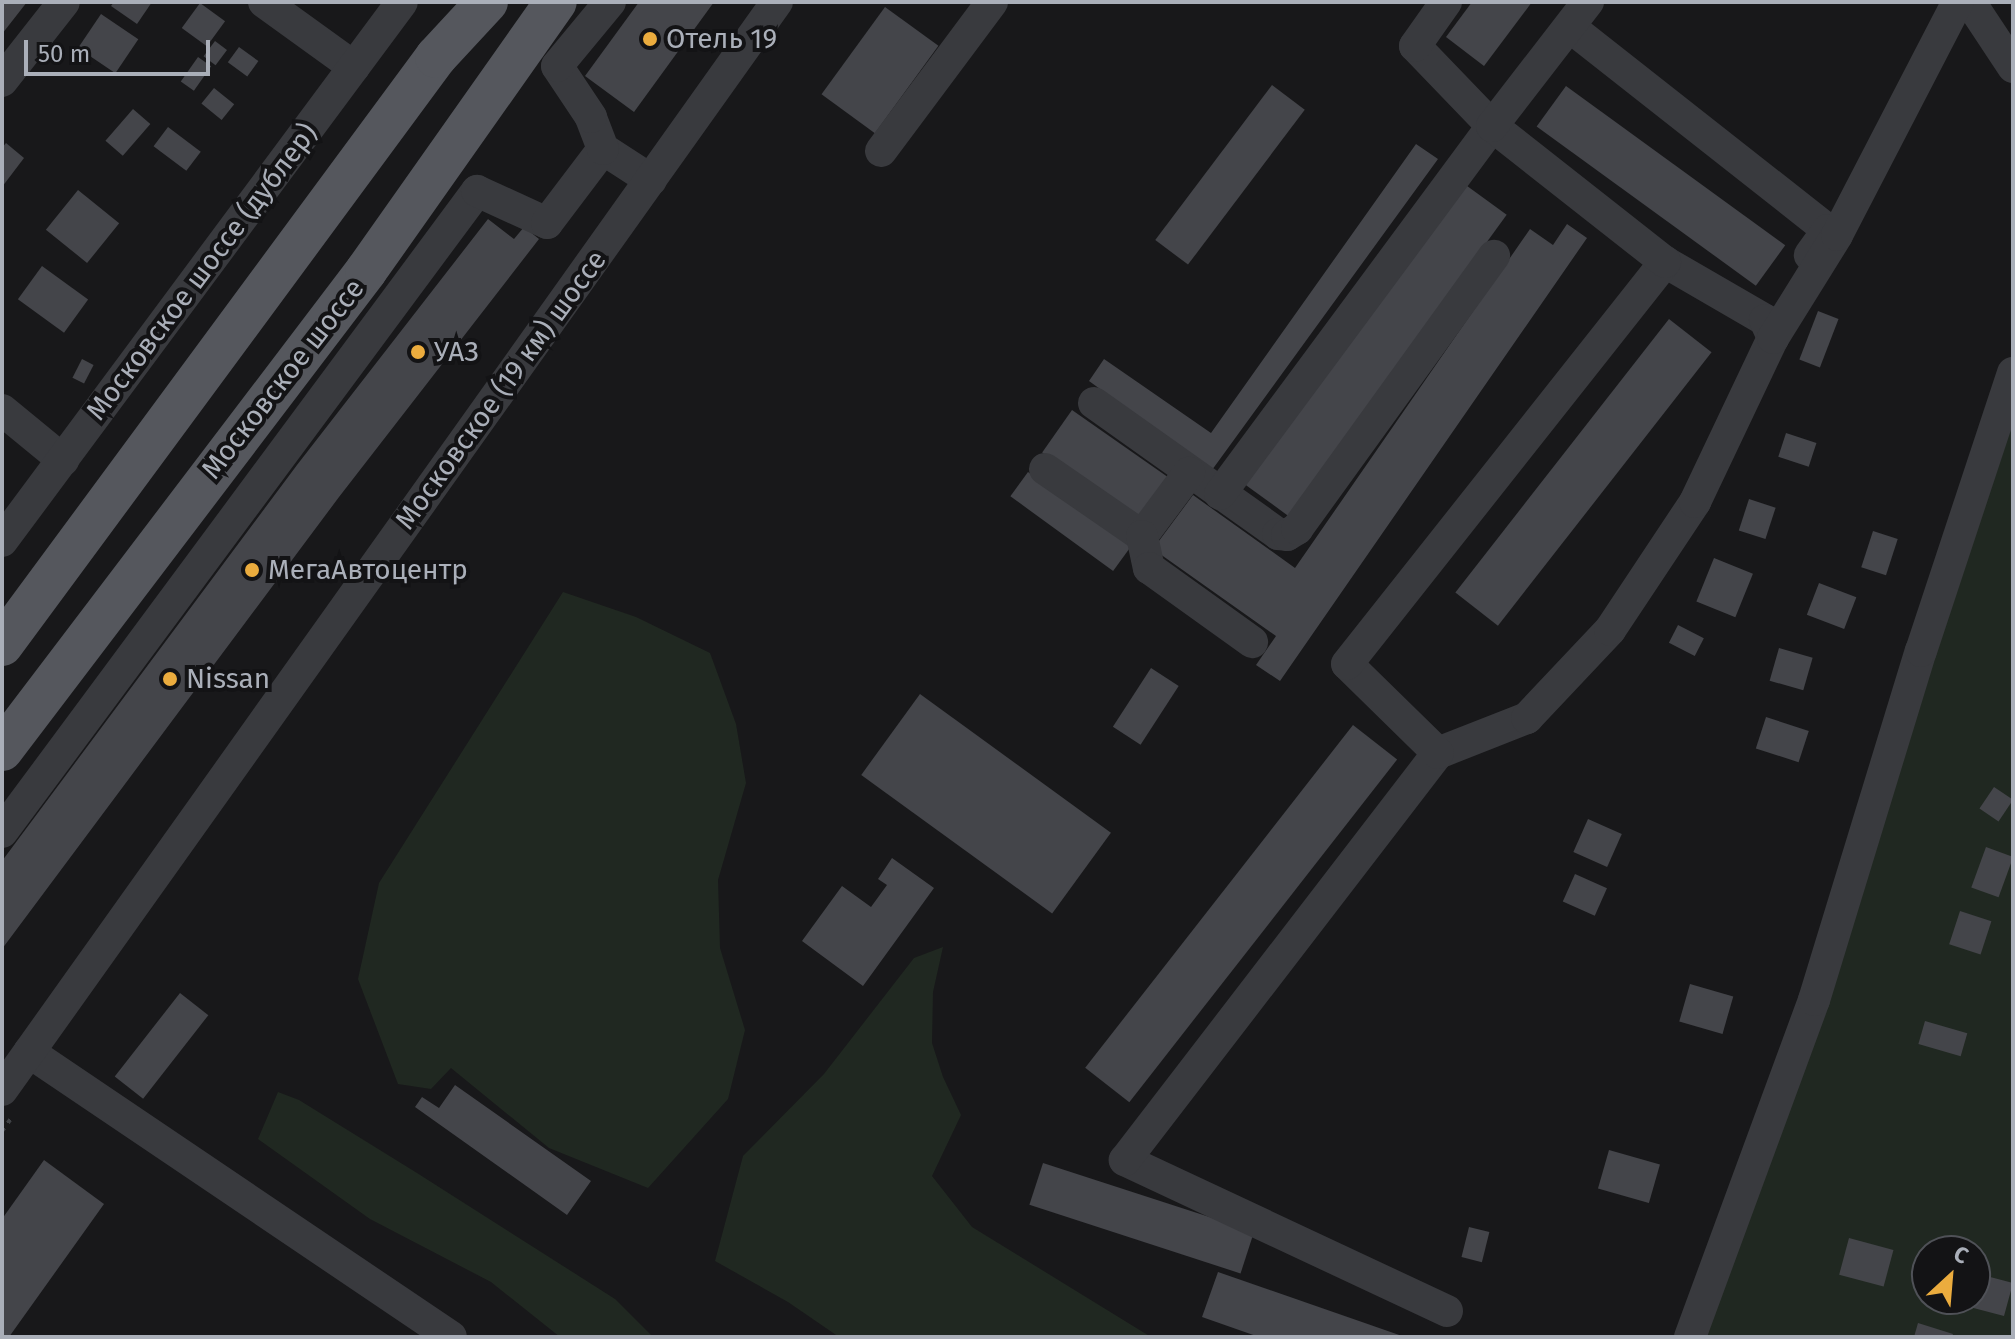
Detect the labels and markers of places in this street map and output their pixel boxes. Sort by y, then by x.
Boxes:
place label: Отель 19 [666,22,777,56]
marker: Отель 19 [641,30,659,48]
place label: УАЗ [434,335,479,369]
marker: УАЗ [409,343,427,361]
place label: МегаАвтоцентр [268,553,468,587]
marker: МегаАвтоцентр [243,561,261,579]
place label: Nissan [186,662,270,696]
marker: Nissan [161,670,179,688]

